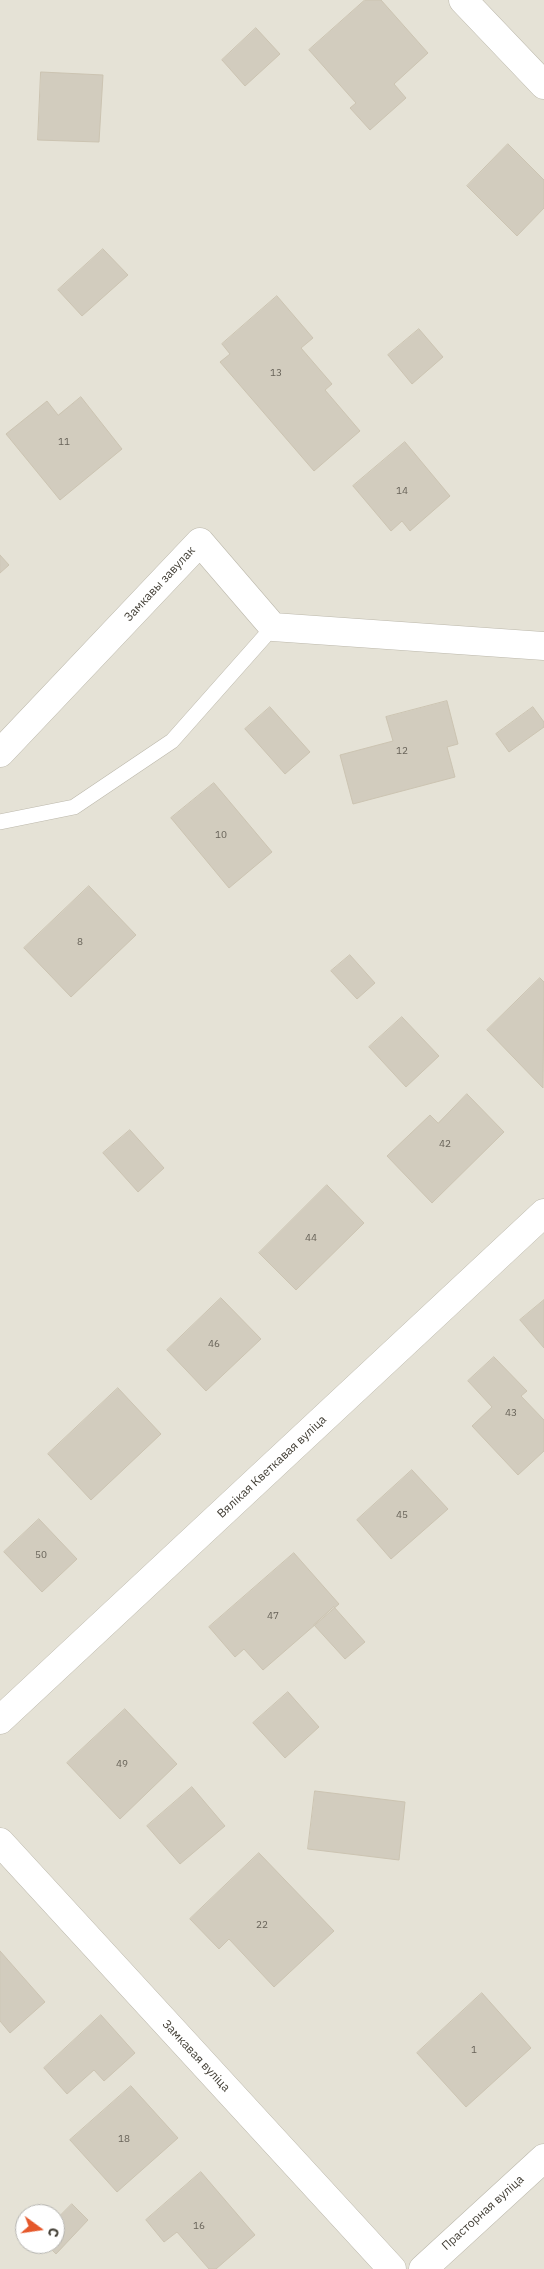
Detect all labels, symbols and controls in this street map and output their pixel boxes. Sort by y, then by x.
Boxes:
house number: 13 [270,367,282,379]
house number: 11 [58,436,70,448]
house number: 14 [396,485,408,497]
street label: Замкавы завулак [121,543,199,625]
house number: 12 [396,745,408,757]
house number: 10 [215,829,227,841]
house number: 8 [77,936,83,948]
house number: 42 [439,1138,451,1150]
house number: 44 [305,1232,317,1244]
house number: 46 [208,1338,220,1350]
house number: 43 [505,1407,517,1419]
street label: Вялікая Кветкавая вуліца [215,1413,329,1521]
house number: 45 [396,1509,408,1521]
house number: 50 [35,1549,47,1561]
house number: 47 [267,1610,279,1622]
house number: 49 [116,1758,128,1770]
house number: 22 [256,1919,268,1931]
street label: Замкавая вуліца [159,2017,233,2095]
house number: 1 [471,2044,477,2056]
house number: 18 [118,2133,130,2145]
street label: Прасторная вуліца [439,2172,527,2254]
north arrow [15,2204,65,2254]
house number: 16 [193,2220,205,2232]
text: С [44,2226,63,2239]

